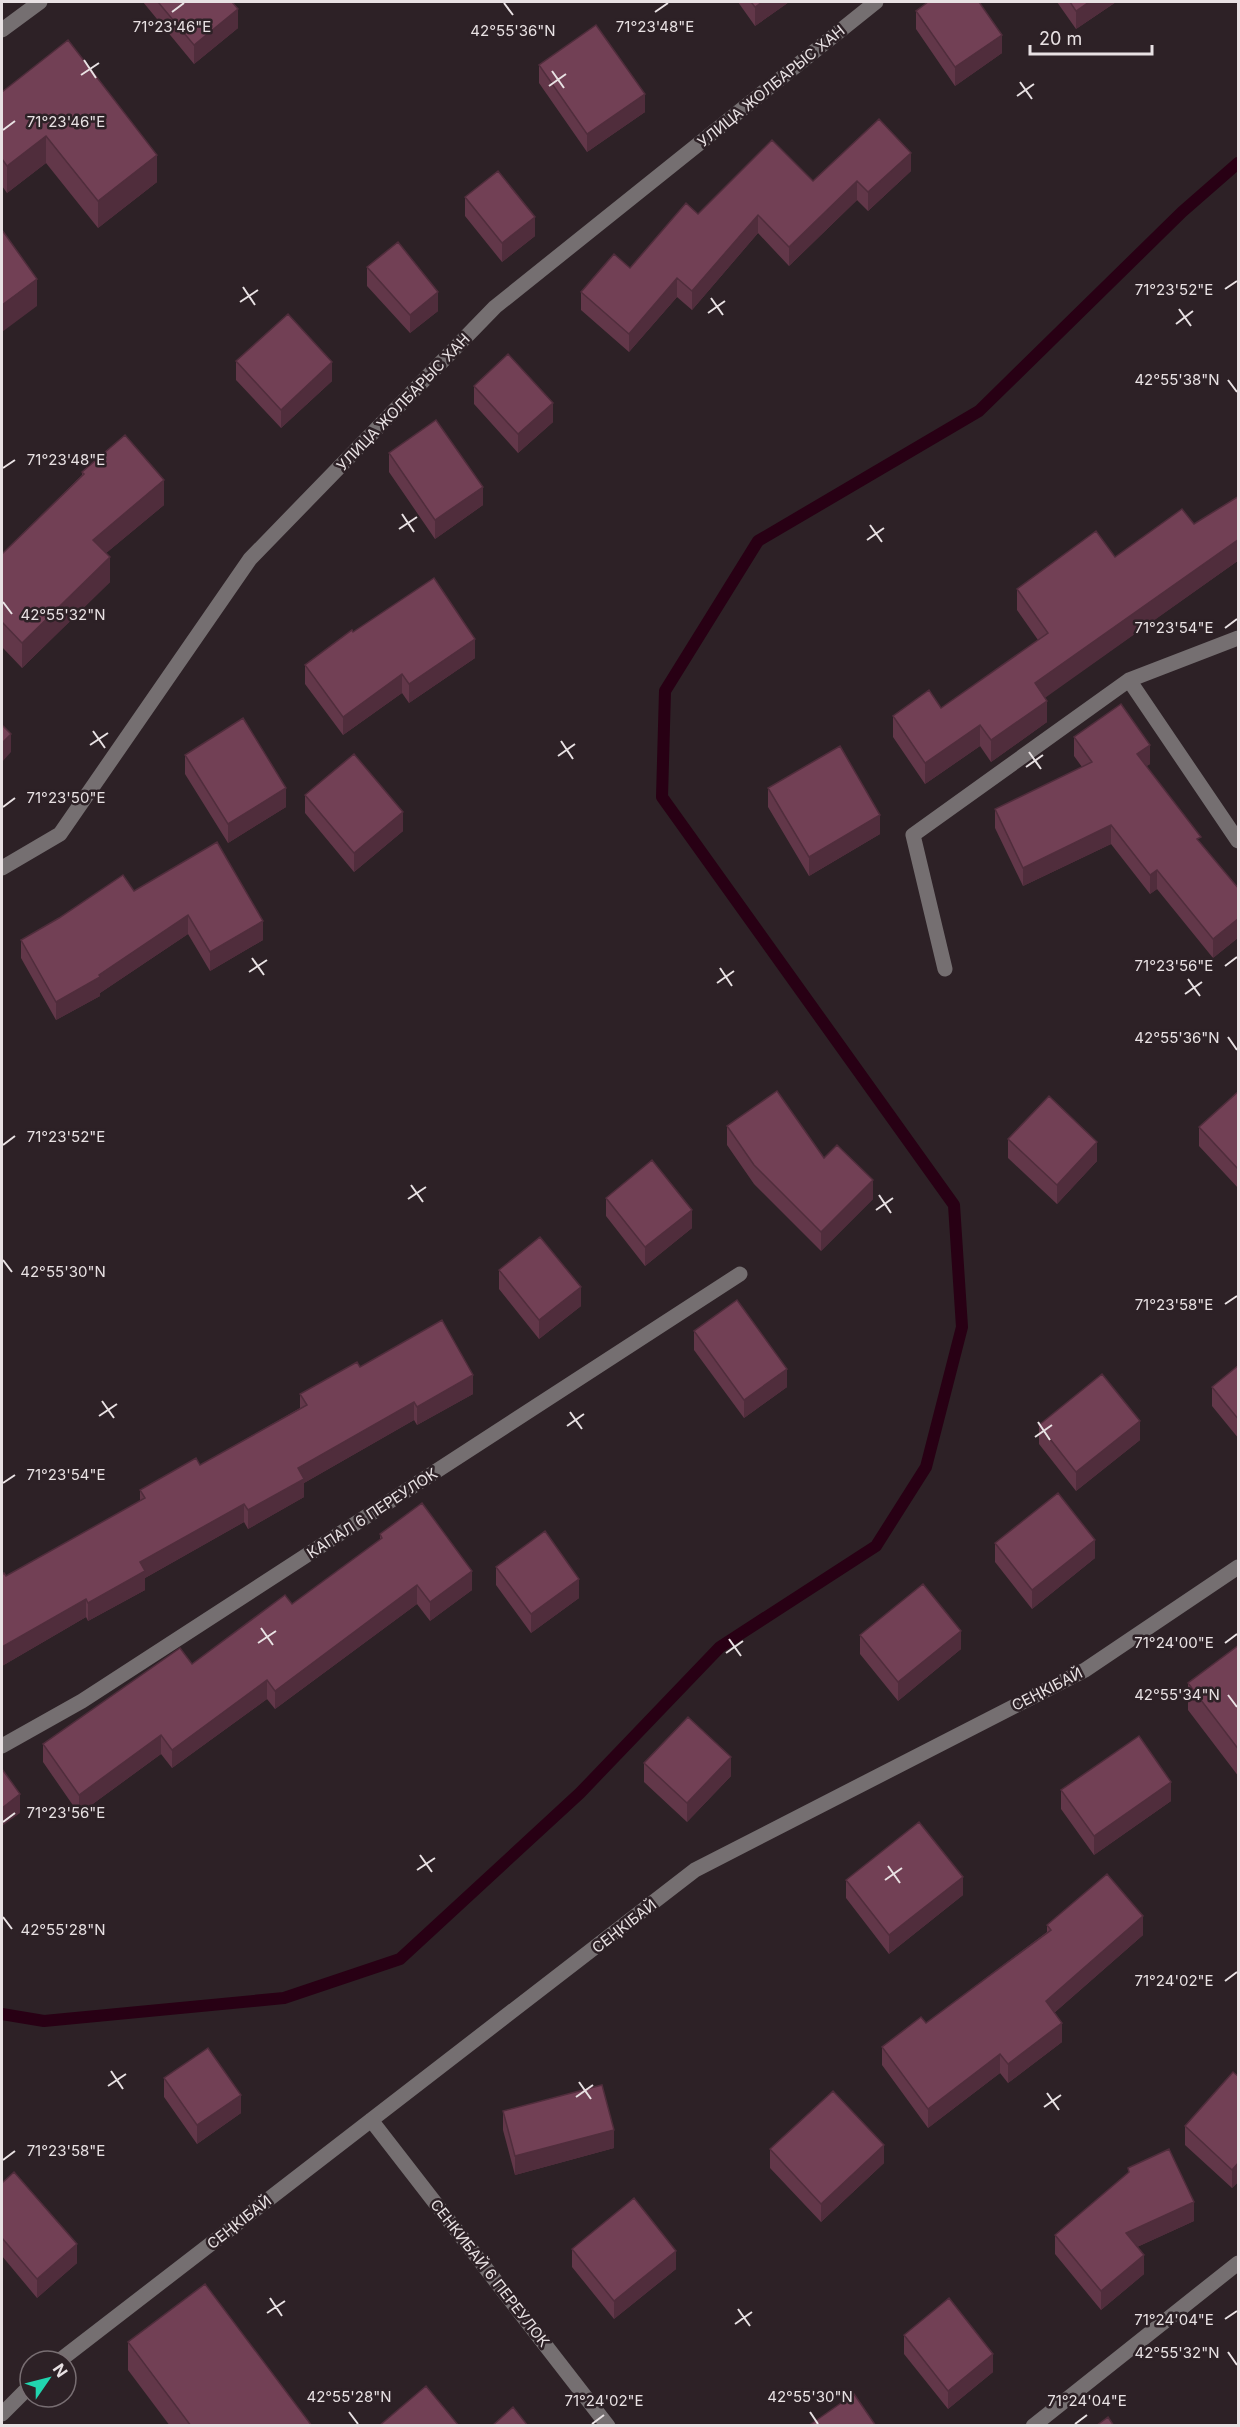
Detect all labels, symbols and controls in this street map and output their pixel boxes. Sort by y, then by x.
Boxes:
text: 71°23'46"E [133,17,211,36]
text: 71°23'48"E [616,17,694,36]
scale bar [1030,18,1152,56]
text: 42°55'36"N [470,21,556,40]
street label: УЛИЦА ЖОЛБАРЫС ХАН [694,21,848,151]
text: 20 m [1039,28,1082,49]
text: 71°23'46"E [27,112,105,131]
text: 71°23'52"E [1135,280,1213,299]
street label: УЛИЦА ЖОЛБАРЫС ХАН [332,329,474,475]
text: 42°55'38"N [1134,370,1220,389]
text: 71°23'48"E [27,450,105,469]
text: 42°55'32"N [20,605,106,624]
text: 71°23'54"E [1134,618,1214,637]
text: 71°23'50"E [27,788,105,807]
text: 71°23'56"E [1135,956,1213,975]
text: 42°55'36"N [1134,1028,1220,1047]
text: 71°23'52"E [27,1127,105,1146]
text: 42°55'30"N [20,1262,106,1281]
text: 71°23'58"E [1135,1295,1213,1314]
street label: КАПАЛ 6 ПЕРЕУЛОК [303,1464,441,1562]
text: 71°23'54"E [26,1465,106,1484]
text: 71°24'00"E [1134,1633,1214,1652]
street label: СЕҢКІБАЙ [1008,1663,1086,1715]
text: 42°55'34"N [1134,1685,1220,1704]
text: 71°23'56"E [27,1803,105,1822]
street label: СЕҢКІБАЙ [588,1895,660,1957]
text: 42°55'28"N [20,1920,106,1939]
text: 71°24'02"E [1134,1971,1214,1990]
text: 71°23'58"E [27,2141,105,2160]
street label: СЕҢКІБАЙ [203,2191,275,2253]
street label: СЕНКИБАЙ 6 ПЕРЕУЛОК [426,2195,554,2351]
text: 71°24'04"E [1134,2310,1214,2329]
text: 42°55'32"N [1134,2343,1220,2362]
north arrow [18,2349,78,2409]
text: N [49,2360,72,2381]
text: 42°55'28"N [306,2387,392,2406]
text: 42°55'30"N [767,2387,853,2406]
text: 71°24'02"E [564,2391,644,2410]
text: 71°24'04"E [1047,2391,1127,2410]

